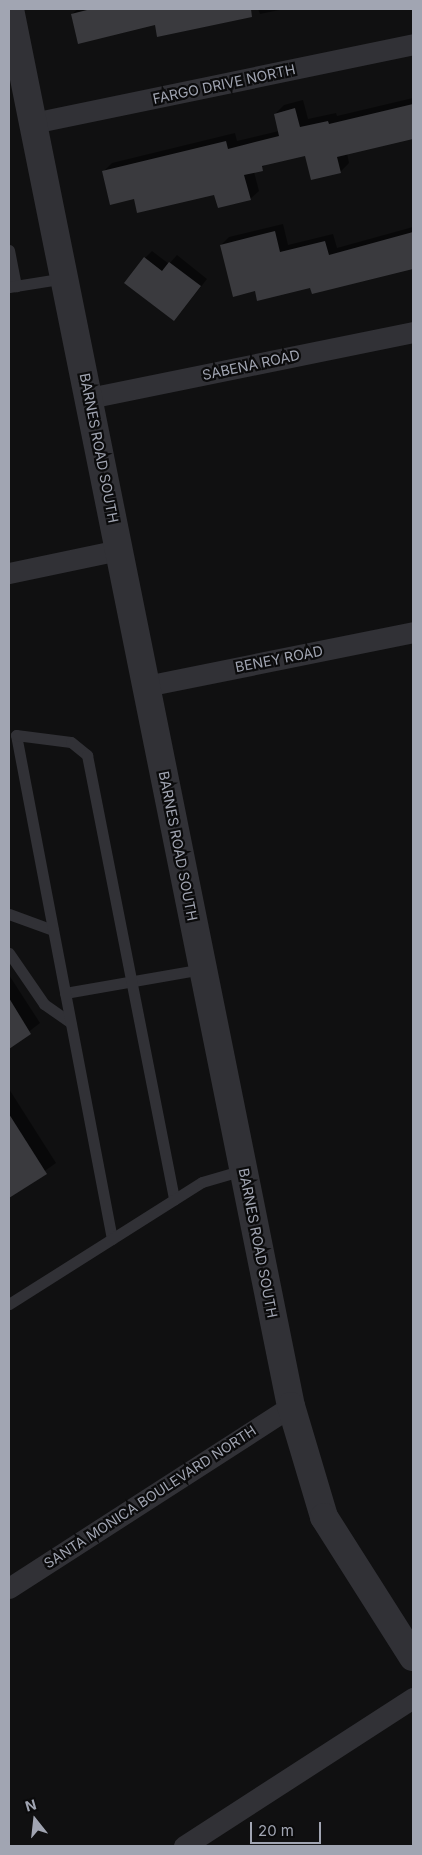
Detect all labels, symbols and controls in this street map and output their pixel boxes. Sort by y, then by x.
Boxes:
street label: FARGO DRIVE NORTH [151,61,297,107]
street label: SABENA ROAD [201,346,301,384]
street label: BARNES ROAD SOUTH [76,372,122,524]
street label: BENEY ROAD [234,642,324,676]
street label: BARNES ROAD SOUTH [155,770,201,922]
street label: BARNES ROAD SOUTH [235,1167,281,1319]
street label: SANTA MONICA BOULEVARD NORTH [41,1422,259,1572]
north arrow [10,1795,60,1845]
text: N [23,1795,38,1815]
scale bar [252,1812,323,1844]
text: 20 m [258,1821,294,1840]

